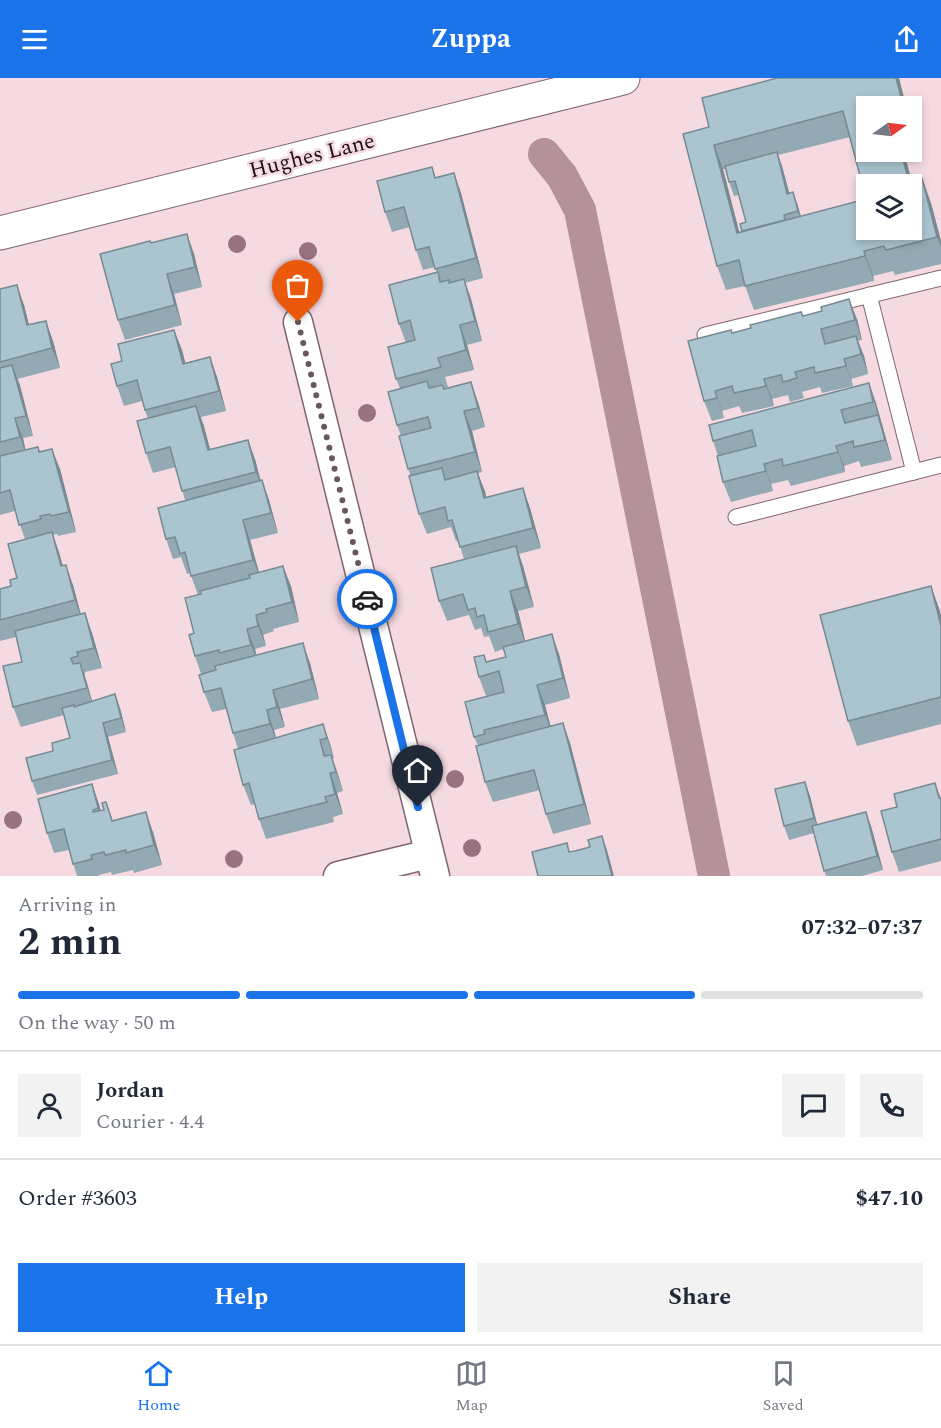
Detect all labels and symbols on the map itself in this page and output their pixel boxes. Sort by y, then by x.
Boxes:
north arrow [856,96,922,162]
street label: Hughes Lane [246,124,378,188]
pin [272,260,323,322]
courier [337,569,397,629]
pin [392,745,443,807]

